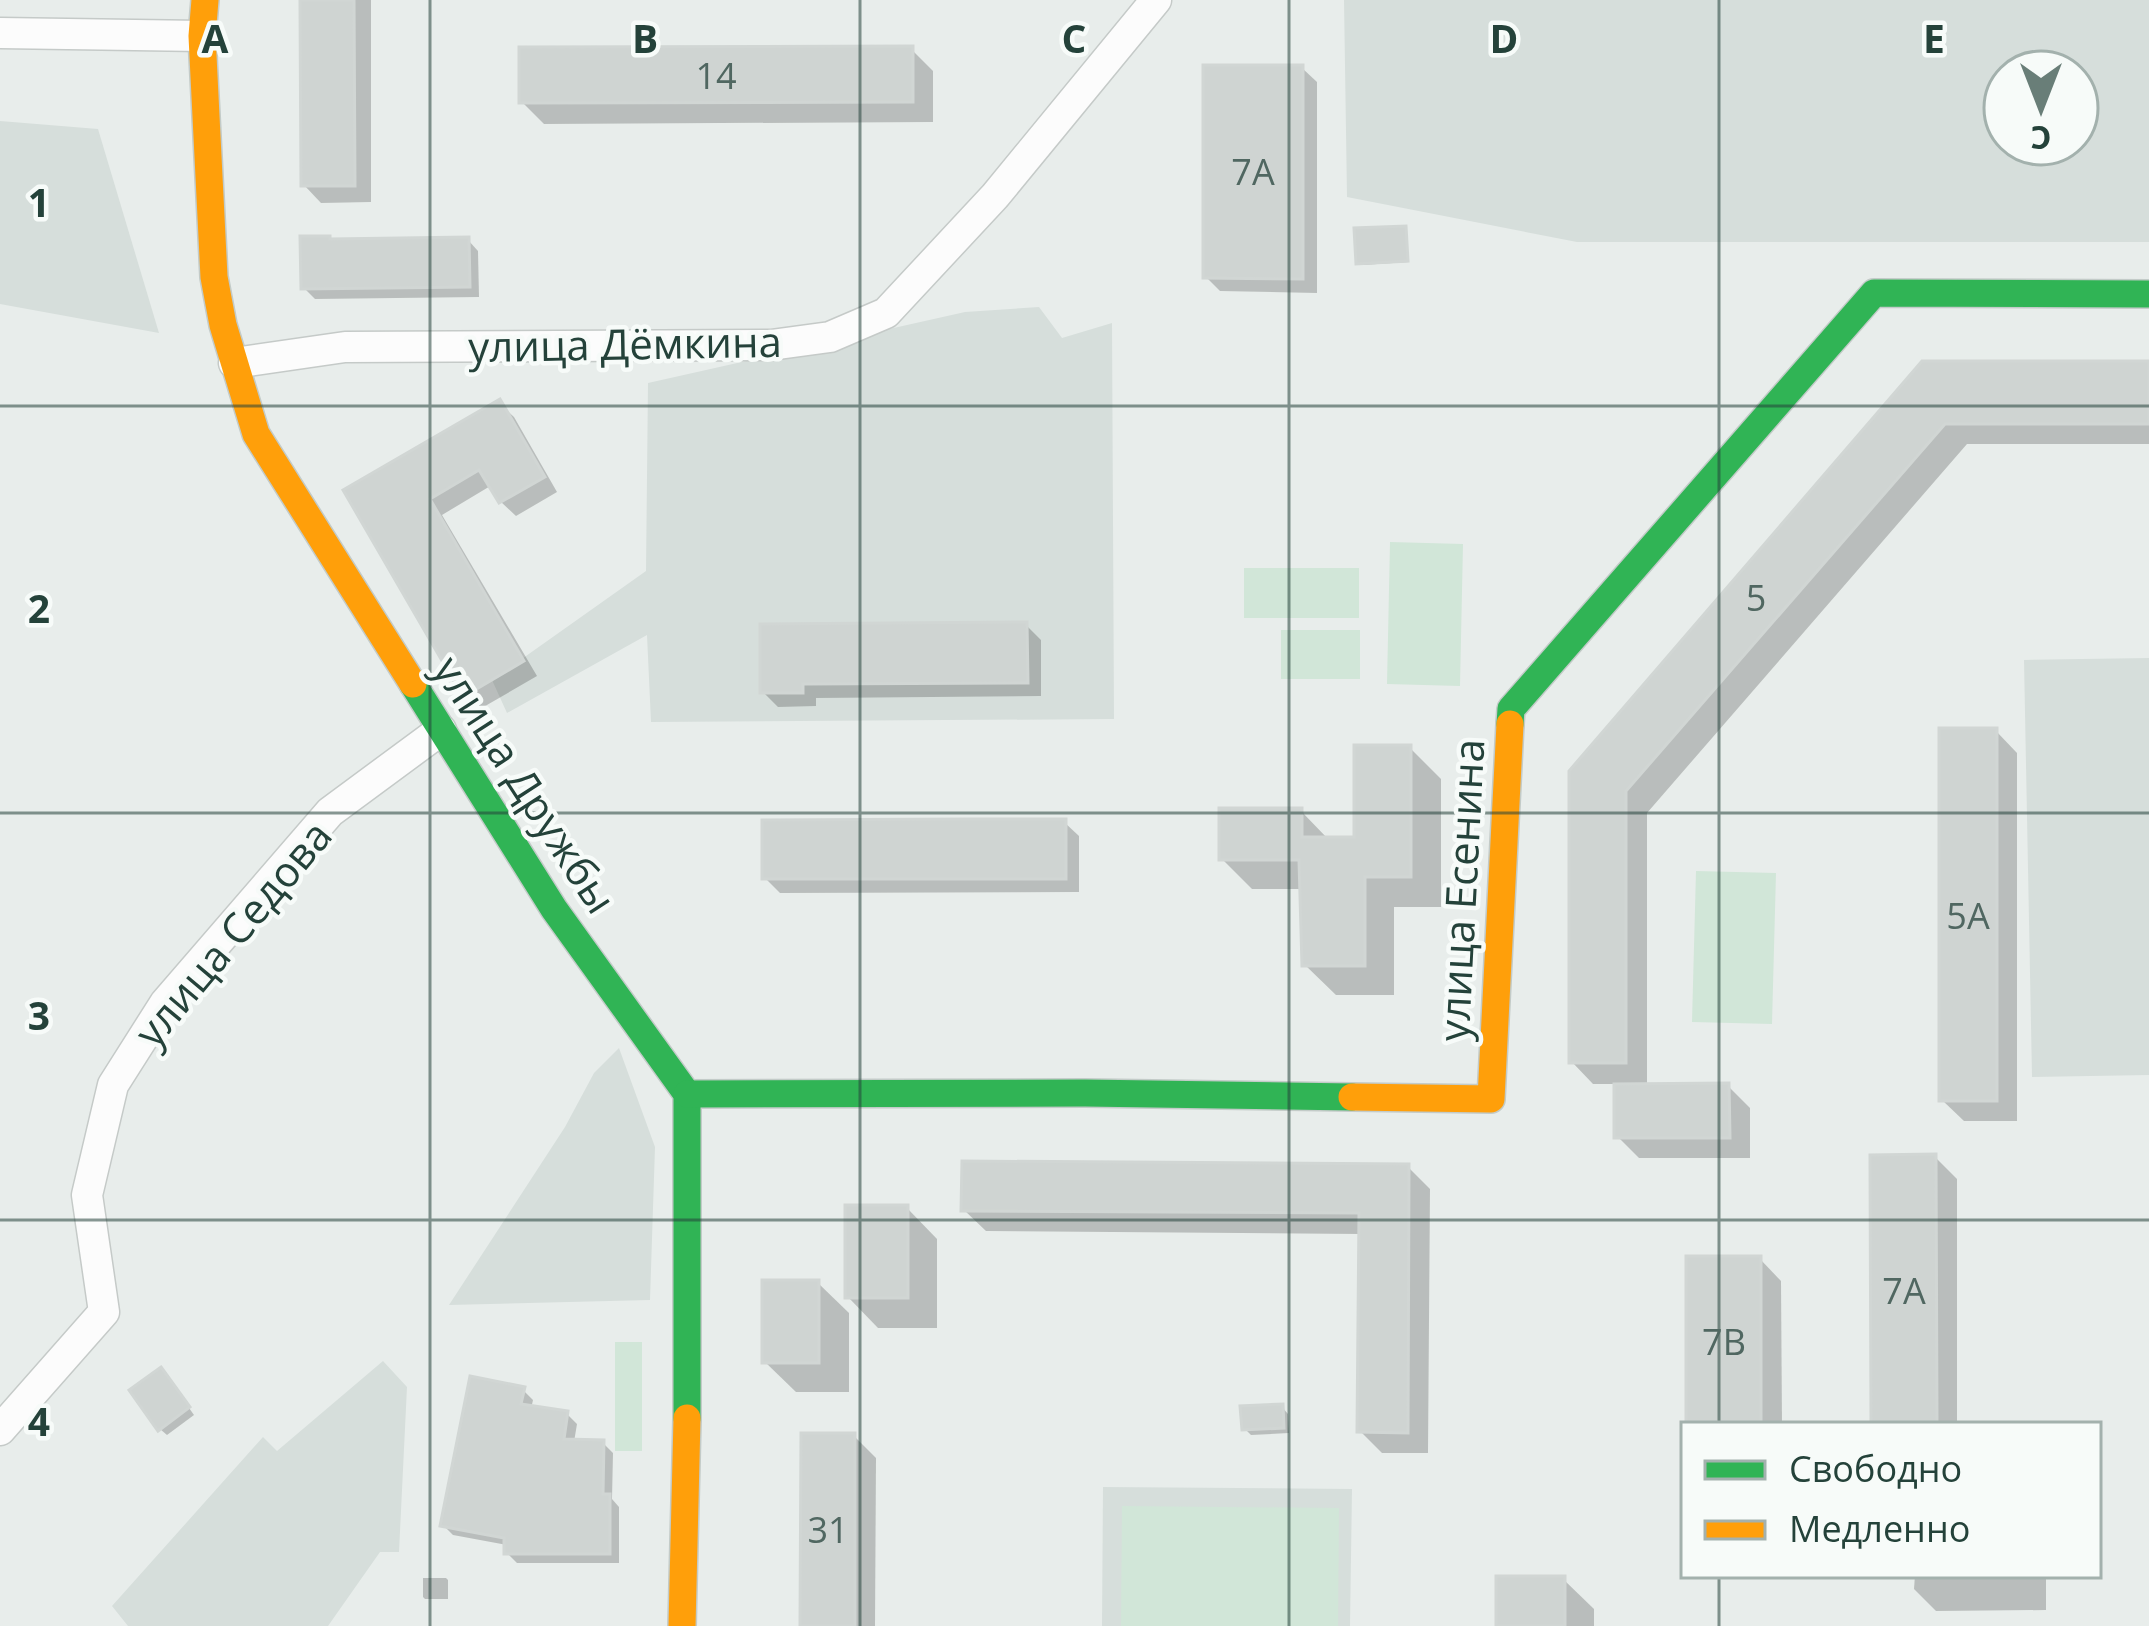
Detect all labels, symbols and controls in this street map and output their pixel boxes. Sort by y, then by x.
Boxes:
text: A [202,11,229,64]
text: B [632,11,658,64]
text: C [1062,11,1086,64]
text: D [1490,11,1518,64]
text: E [1923,11,1945,64]
north arrow [1981,48,2101,168]
house number: 14 [695,51,737,100]
text: С [2030,116,2052,161]
house number: 7А [1231,147,1275,196]
text: 1 [28,175,50,228]
street label: улица Дёмкина [468,312,782,374]
house number: 5 [1746,573,1766,622]
text: 2 [28,581,50,634]
street label: улица Дружбы [422,644,630,924]
street label: улица Есенина [1424,737,1496,1043]
street label: улица Седова [120,808,344,1058]
house number: 5А [1946,891,1990,940]
text: 3 [28,988,50,1041]
house number: 7А [1882,1266,1926,1315]
house number: 7В [1702,1317,1746,1366]
text: 4 [28,1394,50,1447]
legend [1681,1422,2101,1578]
text: Свободно [1789,1444,1962,1493]
text: Медленно [1789,1504,1970,1553]
house number: 31 [807,1505,849,1554]

